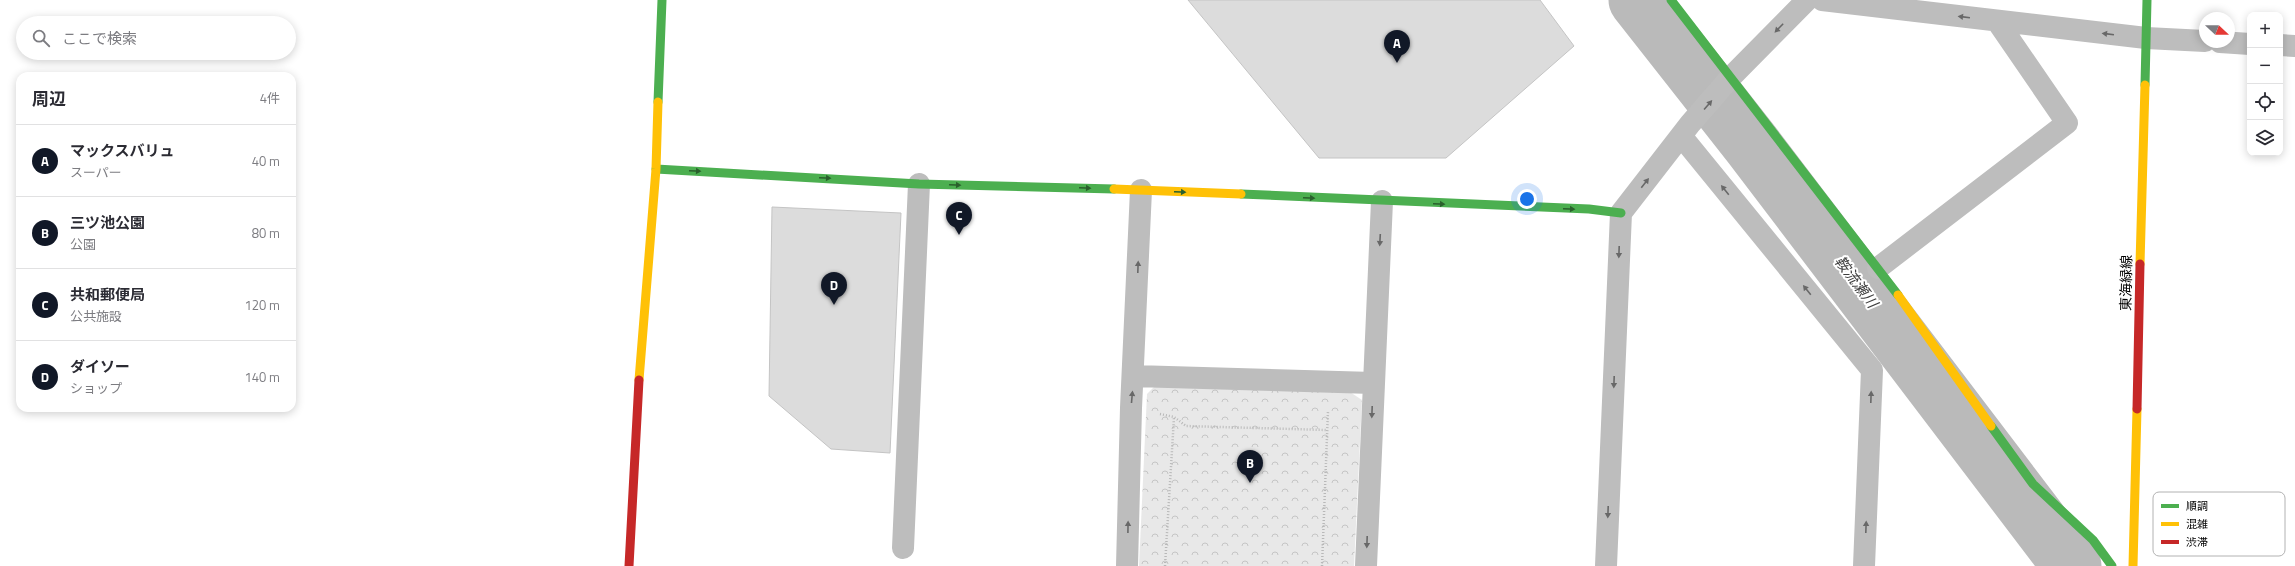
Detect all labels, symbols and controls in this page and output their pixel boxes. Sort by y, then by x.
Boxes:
north arrow [2199,12,2235,48]
map controls [2247,12,2283,156]
button: + [2247,12,2283,48]
one-way arrow [1958,14,1971,20]
search box [16,16,296,60]
one-way arrow [1774,23,1784,33]
icon: search [30,27,52,49]
text: ここで検索 [62,27,137,50]
pin: A [1384,30,1410,63]
one-way arrow [2101,30,2114,37]
button: − [2247,48,2283,84]
button: locate [2247,84,2283,120]
text: 周辺 [32,86,66,112]
text: 4件 [260,88,280,108]
one-way arrow [1703,99,1712,110]
button: layers [2247,120,2283,156]
text: マックスバリュ [70,139,175,162]
text: A [41,151,49,171]
text: 40 m [252,151,280,171]
text: スーパー [70,162,122,182]
one-way arrow [689,168,702,174]
one-way arrow [819,175,831,182]
one-way arrow [1640,177,1649,188]
one-way arrow [949,181,961,188]
one-way arrow [1720,184,1729,195]
one-way arrow [1079,185,1092,191]
one-way arrow [1174,188,1186,195]
your location [1517,189,1537,209]
one-way arrow [1303,195,1316,201]
one-way arrow [1433,200,1445,207]
pin: C [946,202,972,235]
one-way arrow [1563,205,1575,212]
text: 三ツ池公園 [70,211,145,234]
text: B [41,223,49,243]
text: 80 m [252,223,280,243]
text: 公園 [70,234,96,254]
one-way arrow [1377,234,1384,246]
one-way arrow [1616,246,1622,259]
water label: 鞍流瀬川 [1829,251,1885,314]
street label: 東海緑線 [2115,255,2136,311]
one-way arrow [1134,261,1141,273]
pin: D [821,272,847,305]
text: 共和郵便局 [70,283,145,306]
one-way arrow [1803,285,1811,296]
text: C [41,295,49,315]
text: 120 m [244,295,280,315]
text: 公共施設 [70,306,122,326]
text: ダイソー [70,355,130,378]
text: D [41,367,49,387]
text: 140 m [244,367,280,387]
one-way arrow [1610,376,1617,388]
text: ショップ [70,378,122,398]
one-way arrow [1868,390,1874,403]
one-way arrow [1128,391,1135,403]
one-way arrow [1369,406,1375,419]
pin: B [1237,450,1263,483]
legend [2153,492,2285,556]
text: 順調 [2186,498,2208,514]
one-way arrow [1605,506,1612,518]
text: 混雑 [2186,516,2208,532]
one-way arrow [1125,520,1131,533]
one-way arrow [1863,520,1869,533]
text: 渋滞 [2186,534,2208,550]
one-way arrow [1364,536,1370,549]

